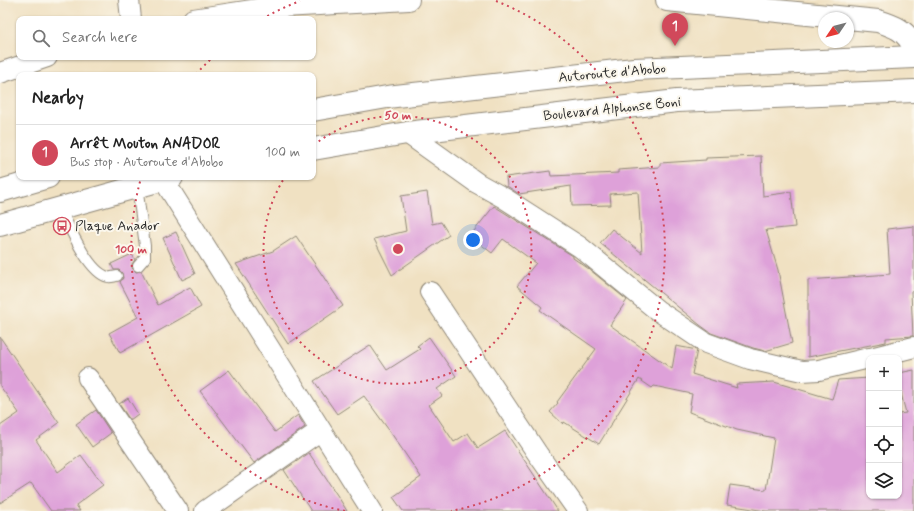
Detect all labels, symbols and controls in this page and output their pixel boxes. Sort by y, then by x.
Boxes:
north arrow [818,12,854,48]
pin: 1 [662,13,688,46]
search box [16,16,316,60]
icon: search [30,27,52,49]
text: Search here [62,28,138,48]
street label: Autoroute d'Abobo [557,59,667,87]
text: Nearby [32,87,84,109]
street label: Boulevard Alphonse Boni [542,93,682,125]
text: 50 m [385,108,412,124]
text: Arrêt Mouton ANADOR [70,134,220,154]
text: 1 [42,144,48,161]
text: 100 m [265,144,300,161]
text: Bus stop · Autoroute d'Abobo [70,154,223,171]
bus stop icon: Plaque Anador [52,216,72,236]
place label: Plaque Anador [75,217,160,235]
your location [463,230,483,250]
text: 100 m [115,242,148,258]
centre of rings [391,242,405,256]
map controls [866,355,902,499]
button: + [866,355,902,391]
button: − [866,391,902,427]
button: locate [866,427,902,463]
button: layers [866,463,902,499]

